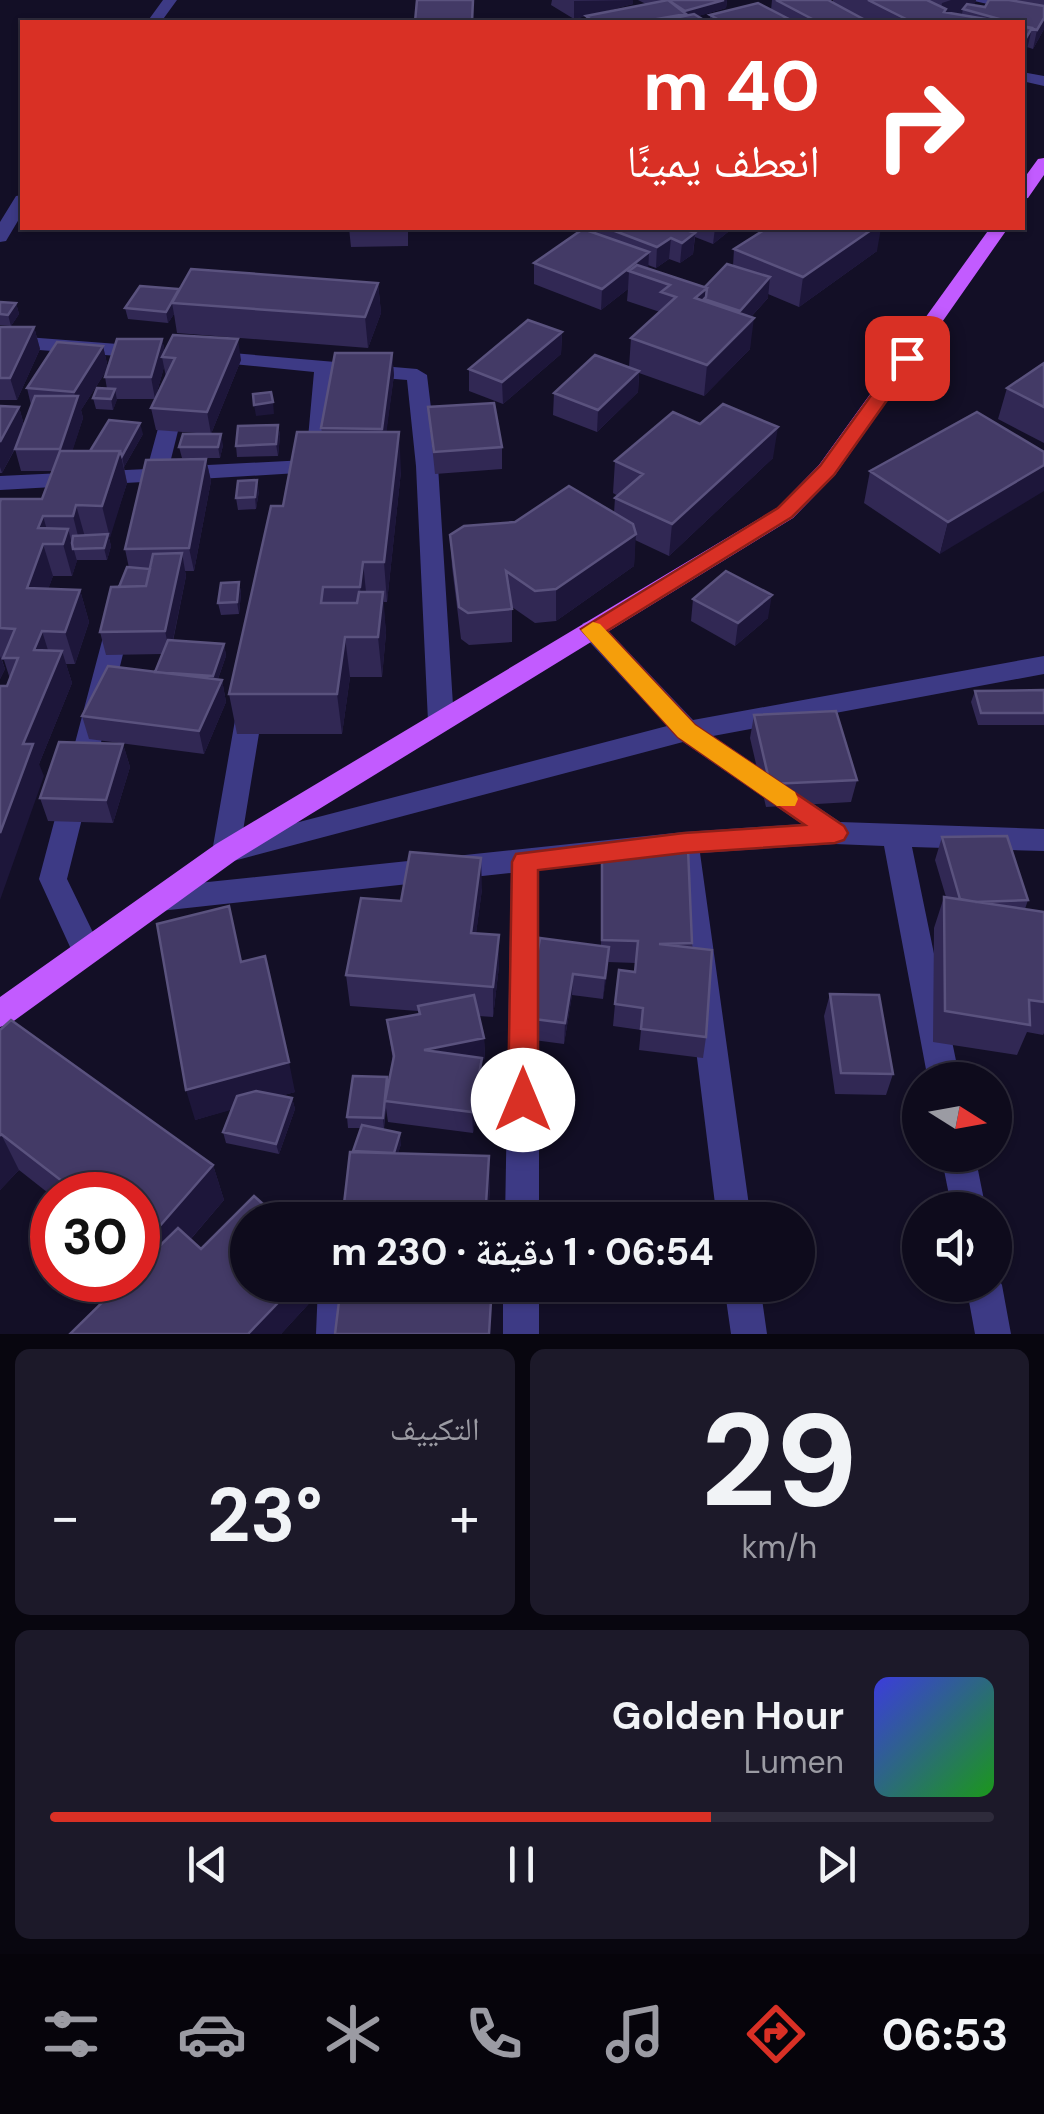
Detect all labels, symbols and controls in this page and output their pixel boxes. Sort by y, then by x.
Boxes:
text: 40 m [643,41,820,132]
icon: right [855,60,985,190]
text: انعطف يمينًا [626,132,820,191]
pin [865,316,950,401]
icon: arrive [880,331,935,386]
position arrow [471,1048,575,1152]
north arrow [902,1062,1012,1172]
map controls [902,1062,1012,1302]
speed limit sign: 30 [30,1172,160,1302]
button: sound [902,1192,1012,1302]
text: 06:54 · 1 دقيقة · 230 m [331,1227,714,1277]
text: 29 [701,1376,858,1545]
text: التكييف [390,1408,480,1450]
text: 23° [207,1467,323,1564]
text: − [50,1481,80,1553]
text: + [449,1481,479,1553]
text: km/h [741,1526,817,1568]
text: Golden Hour [612,1691,844,1741]
text: Lumen [744,1741,844,1783]
icon: previous [180,1837,235,1892]
icon: pause [494,1837,549,1892]
icon: next [809,1837,864,1892]
icon: filters [36,1999,106,2069]
icon: car [177,1999,247,2069]
icon: climate [318,1999,388,2069]
icon: phone [459,1999,529,2069]
icon: music [600,1999,670,2069]
icon: directions [741,1999,811,2069]
text: 06:53 [882,2005,1008,2064]

